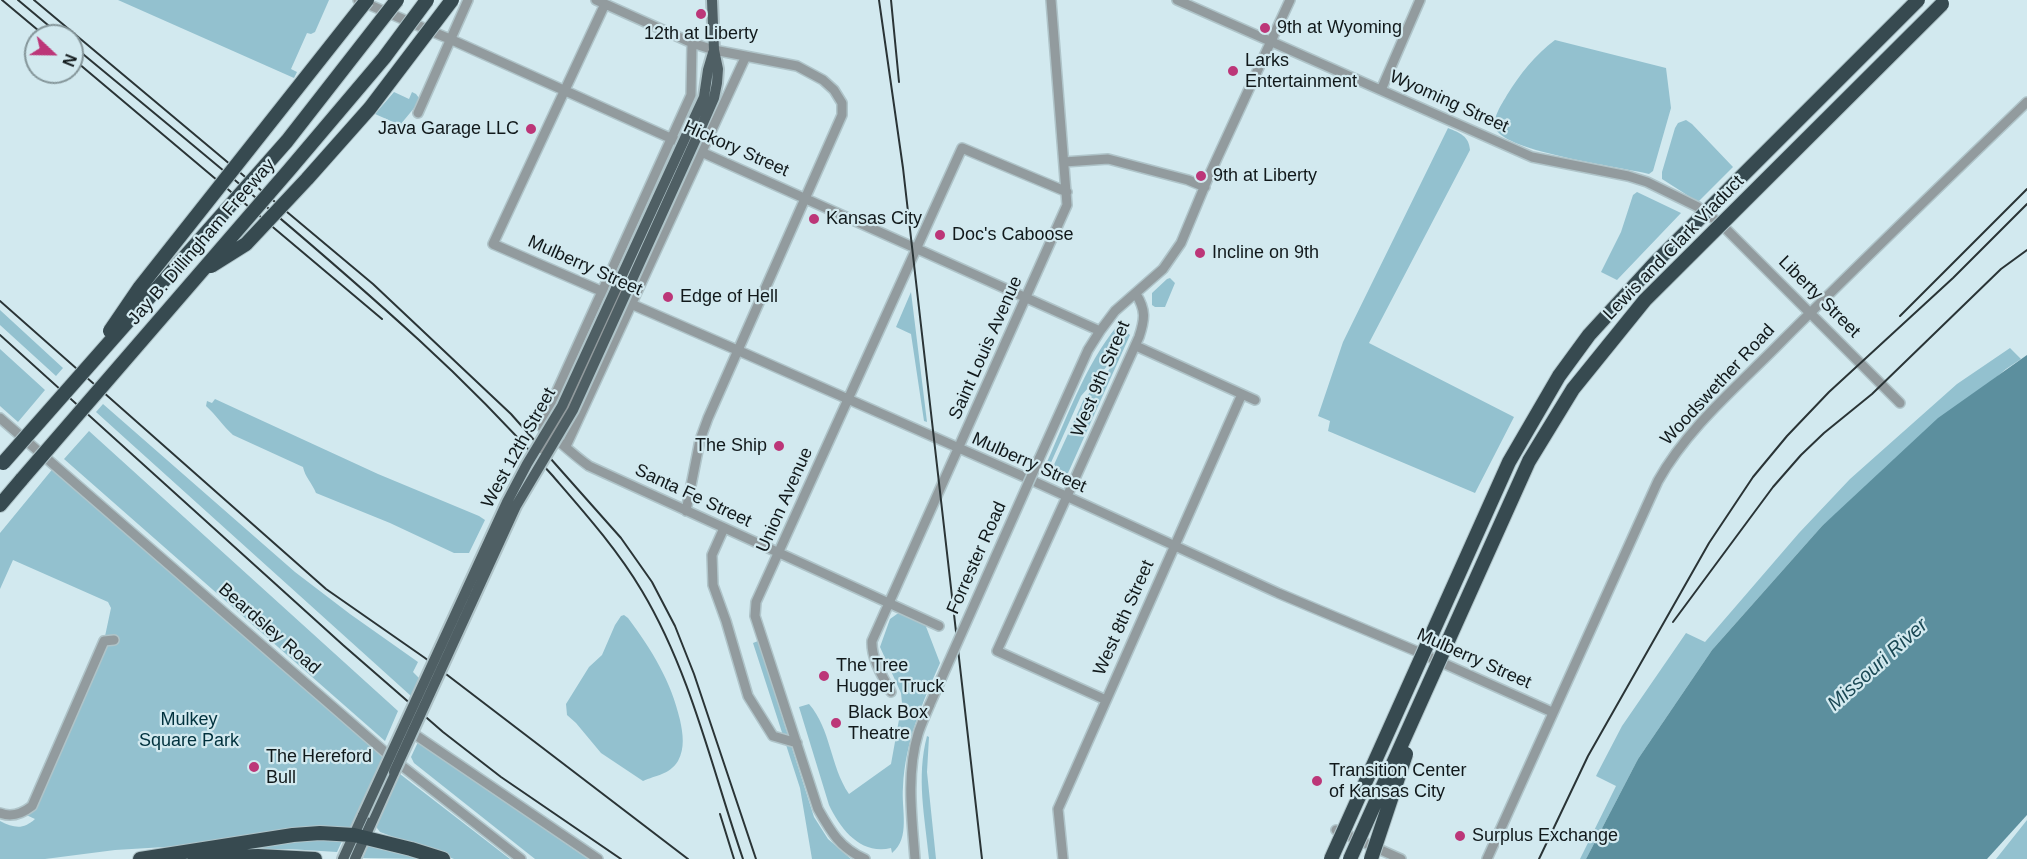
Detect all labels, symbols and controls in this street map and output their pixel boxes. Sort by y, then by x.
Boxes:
marker: 12th at Liberty [694,7,708,21]
place label: 9th at Wyoming [1277,17,1402,39]
marker: 9th at Wyoming [1258,21,1272,35]
place label: 12th at Liberty [644,23,758,45]
north arrow [24,24,84,84]
place label: Larks Entertainment [1245,50,1357,92]
text: N [59,52,79,69]
marker: Larks Entertainment [1226,64,1240,78]
street label: Wyoming Street [1386,66,1512,138]
street label: Hickory Street [680,116,792,182]
place label: Java Garage LLC [378,118,519,140]
marker: Java Garage LLC [524,122,538,136]
street label: Jay B. Dillingham Freeway [124,155,280,329]
place label: 9th at Liberty [1213,165,1317,187]
marker: 9th at Liberty [1194,169,1208,183]
street label: Lewis and Clark Viaduct [1599,171,1749,325]
place label: Kansas City [826,208,922,230]
marker: Kansas City [807,212,821,226]
place label: Doc's Caboose [952,224,1074,246]
marker: Doc's Caboose [933,228,947,242]
street label: Mulberry Street [524,231,646,301]
place label: Incline on 9th [1212,242,1319,264]
marker: Incline on 9th [1193,246,1207,260]
street label: Liberty Street [1774,252,1864,342]
street label: Saint Louis Avenue [945,273,1027,423]
place label: Edge of Hell [680,286,778,308]
marker: Edge of Hell [661,290,675,304]
street label: West 9th Street [1067,318,1135,440]
street label: Woodswether Road [1656,320,1780,450]
street label: West 12th Street [477,384,561,512]
street label: Mulberry Street [968,428,1090,498]
place label: The Ship [695,435,767,457]
marker: The Ship [772,439,786,453]
street label: Union Avenue [752,444,818,556]
street label: Santa Fe Street [631,460,755,532]
street label: Forrester Road [943,498,1011,618]
street label: West 8th Street [1089,557,1159,679]
street label: Beardsley Road [214,579,324,679]
water label: Missouri River [1823,614,1933,716]
street label: Mulberry Street [1413,624,1535,694]
place label: The Tree Hugger Truck [836,655,944,698]
marker: The Tree Hugger Truck [817,669,831,683]
place label: Black Box Theatre [848,702,928,744]
park label: Mulkey Square Park [139,709,239,752]
marker: Black Box Theatre [829,716,843,730]
place label: The Hereford Bull [266,746,372,789]
marker: The Hereford Bull [247,760,261,774]
place label: Transition Center of Kansas City [1329,760,1466,802]
marker: Transition Center of Kansas City [1310,774,1324,788]
place label: Surplus Exchange [1472,825,1618,847]
marker: Surplus Exchange [1453,829,1467,843]

